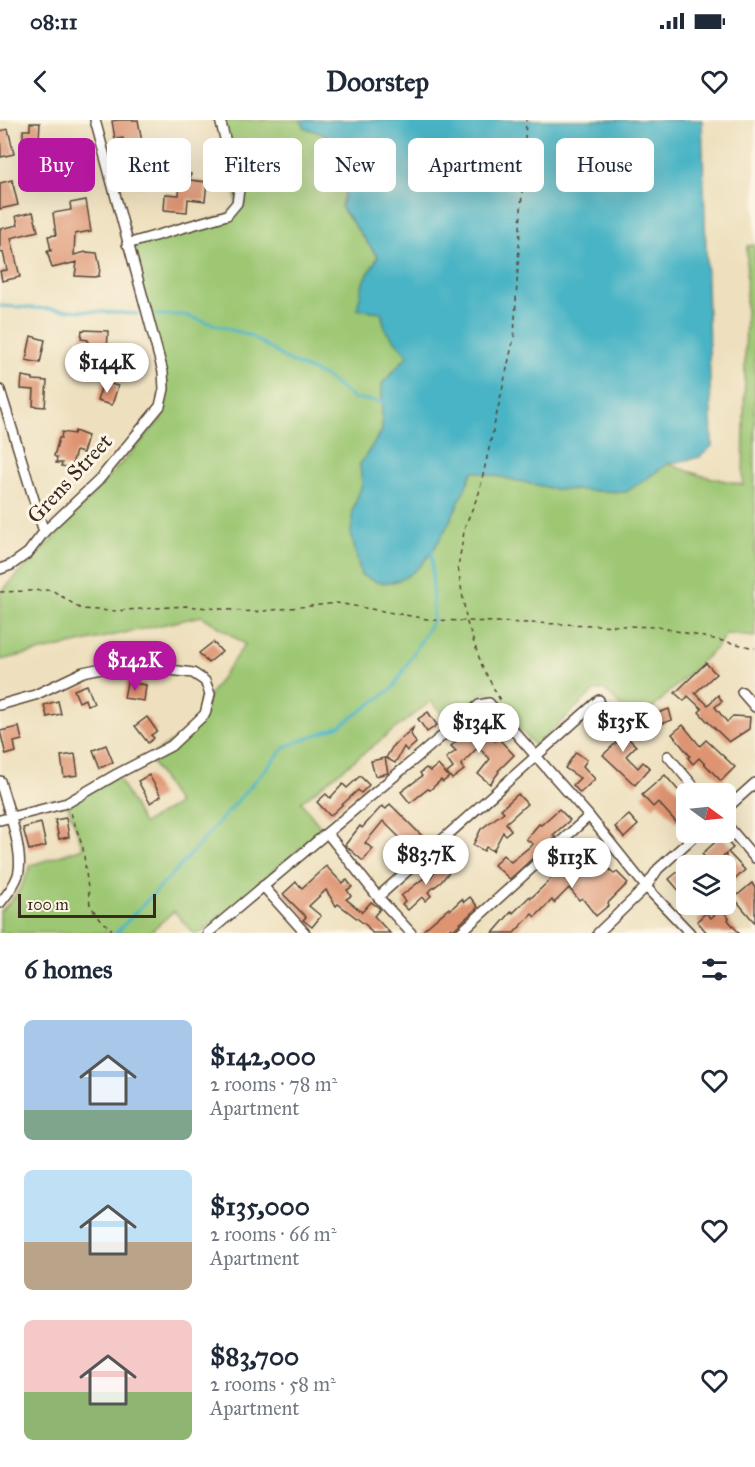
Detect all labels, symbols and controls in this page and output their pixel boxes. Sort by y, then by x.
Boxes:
text: 08:11 [30,8,77,35]
icon: back [24,65,57,98]
text: Doorstep [326,65,429,98]
icon: heart [698,65,731,98]
chip: Buy [18,138,95,192]
chip: Rent [107,138,191,192]
chip: Filters [203,138,302,192]
chip: New [314,138,396,192]
chip: Apartment [408,138,544,192]
chip: House [556,138,654,192]
pin: $144K [65,343,149,394]
text: $144K [79,350,135,374]
street label: Grens Street [21,428,118,529]
pin: $142K [93,641,177,692]
text: $142K [107,648,163,672]
pin: $135K [581,702,665,753]
pin: $134K [437,703,521,754]
text: $135K [597,709,649,733]
text: $134K [452,710,506,734]
north arrow [676,783,736,843]
map controls [676,783,736,915]
pin: $83.7K [377,835,475,886]
pin: $113K [530,838,614,889]
text: $83.7K [397,842,455,866]
text: $113K [547,845,597,869]
button: layers [676,855,736,915]
scale bar [18,891,156,918]
text: 100 m [27,895,69,914]
text: 6 homes [24,953,113,985]
icon: filters [698,953,731,986]
text: $142,000 [210,1040,316,1072]
icon: home [72,1044,144,1116]
icon: heart [698,1064,731,1097]
text: 2 rooms · 78 m² [210,1072,337,1096]
text: Apartment [210,1096,299,1120]
text: $135,000 [210,1190,310,1222]
icon: home [72,1194,144,1266]
icon: heart [698,1214,731,1247]
text: 2 rooms · 66 m² [210,1222,336,1246]
text: Apartment [210,1246,299,1270]
text: $83,700 [210,1340,299,1372]
icon: home [72,1344,144,1416]
icon: heart [698,1364,731,1397]
text: 2 rooms · 58 m² [210,1372,336,1396]
text: Apartment [210,1396,299,1420]

